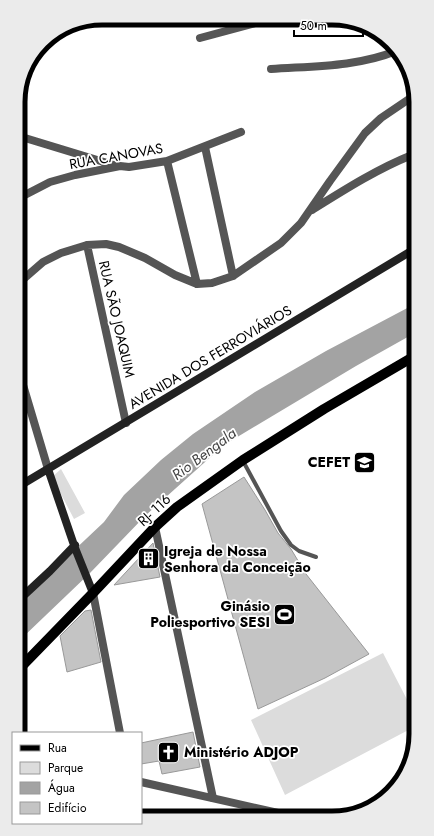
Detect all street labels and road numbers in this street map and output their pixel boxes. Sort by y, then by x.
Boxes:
street label: RUA CANOVAS [68,138,165,174]
street label: RUA SÃO JOAQUIM [94,259,140,379]
street label: AVENIDA DOS FERROVIÁRIOS [125,300,296,414]
street label: RJ- 116 [133,489,175,531]

